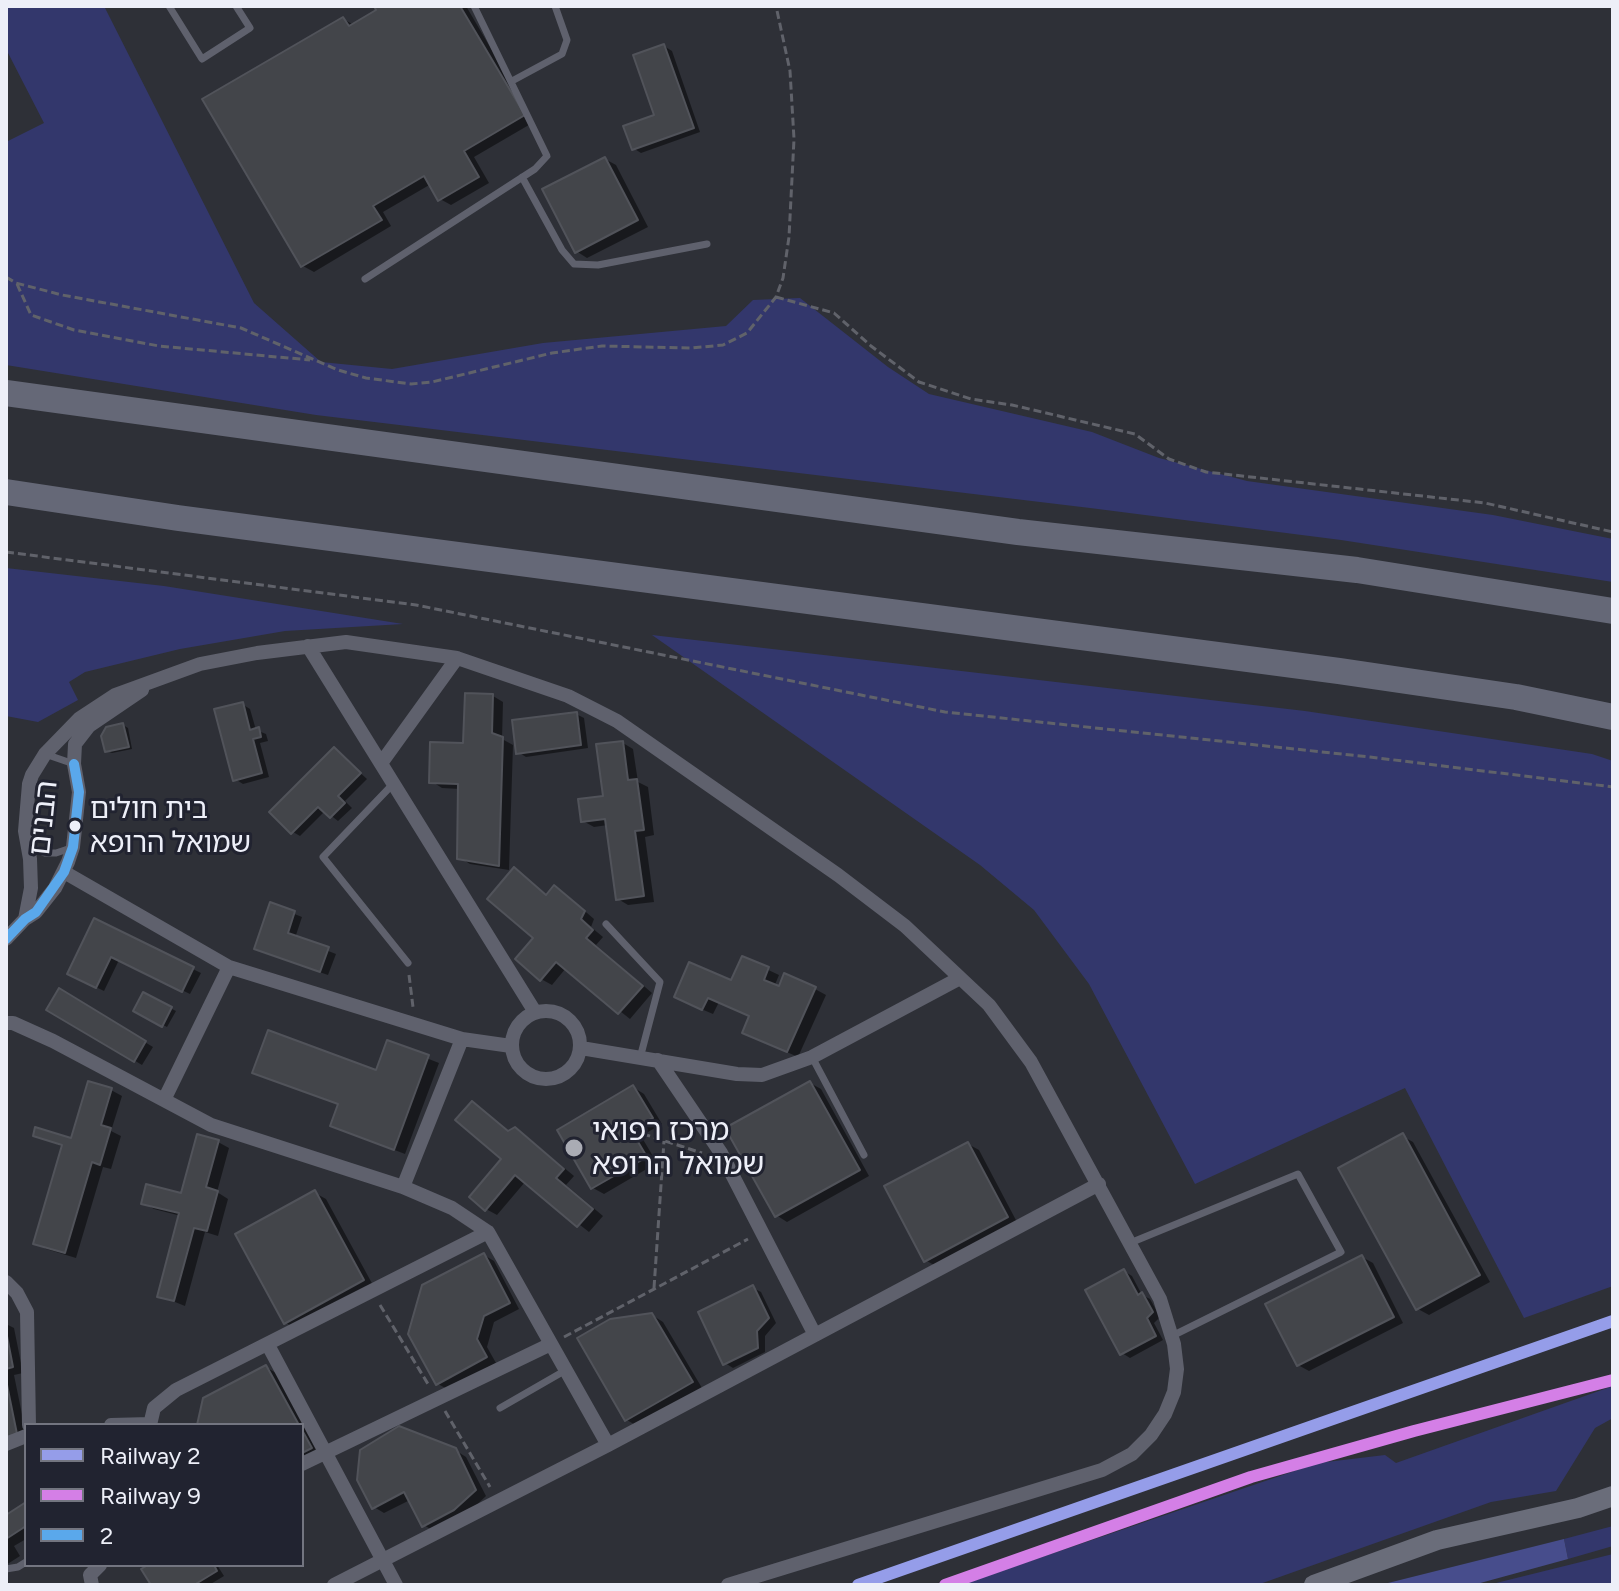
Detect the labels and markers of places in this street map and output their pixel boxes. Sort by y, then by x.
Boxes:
place label: בית חולים שמואל הרופא [90,793,251,859]
marker: בית חולים שמואל הרופא [67,818,83,834]
place label: מרכז רפואי שמואל הרופא [592,1113,764,1184]
marker: מרכז רפואי שמואל הרופא [563,1137,585,1159]

